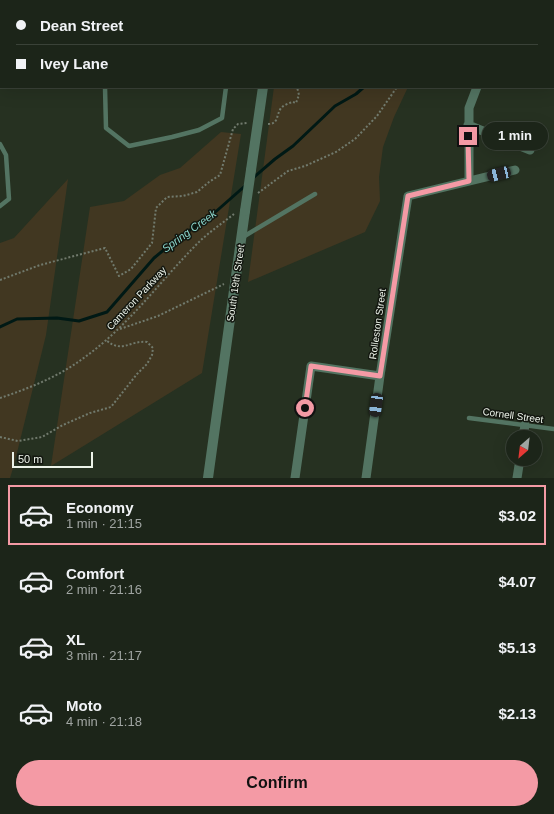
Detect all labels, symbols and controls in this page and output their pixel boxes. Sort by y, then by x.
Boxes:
text: Dean Street [40,17,123,34]
text: Ivey Lane [40,55,108,72]
callout: 1 min [482,122,548,150]
route end [459,127,477,145]
text: 1 min [498,128,532,143]
car [486,165,512,183]
water label: Spring Creek [160,207,219,255]
street label: South 19th Street [225,244,246,322]
street label: Cameron Parkway [104,265,168,332]
street label: Rolleston Street [367,288,388,360]
car [368,392,384,418]
route start [296,399,314,417]
street label: Cornell Street [482,406,544,425]
north arrow [506,430,542,466]
map controls [506,430,542,466]
scale bar [12,450,93,469]
text: 50 m [18,453,42,465]
icon: car [18,497,54,533]
text: Economy [66,499,134,516]
text: $3.02 [498,507,536,524]
text: 1 min · 21:15 [66,516,142,531]
icon: car [18,563,54,599]
text: Comfort [66,565,124,582]
text: $4.07 [498,573,536,590]
text: 2 min · 21:16 [66,582,142,597]
icon: car [18,629,54,665]
text: XL [66,631,85,648]
text: $5.13 [498,639,536,656]
text: 3 min · 21:17 [66,648,142,663]
icon: car [18,695,54,731]
text: Moto [66,697,102,714]
text: $2.13 [498,705,536,722]
text: 4 min · 21:18 [66,714,142,729]
button: Confirm [16,760,538,806]

